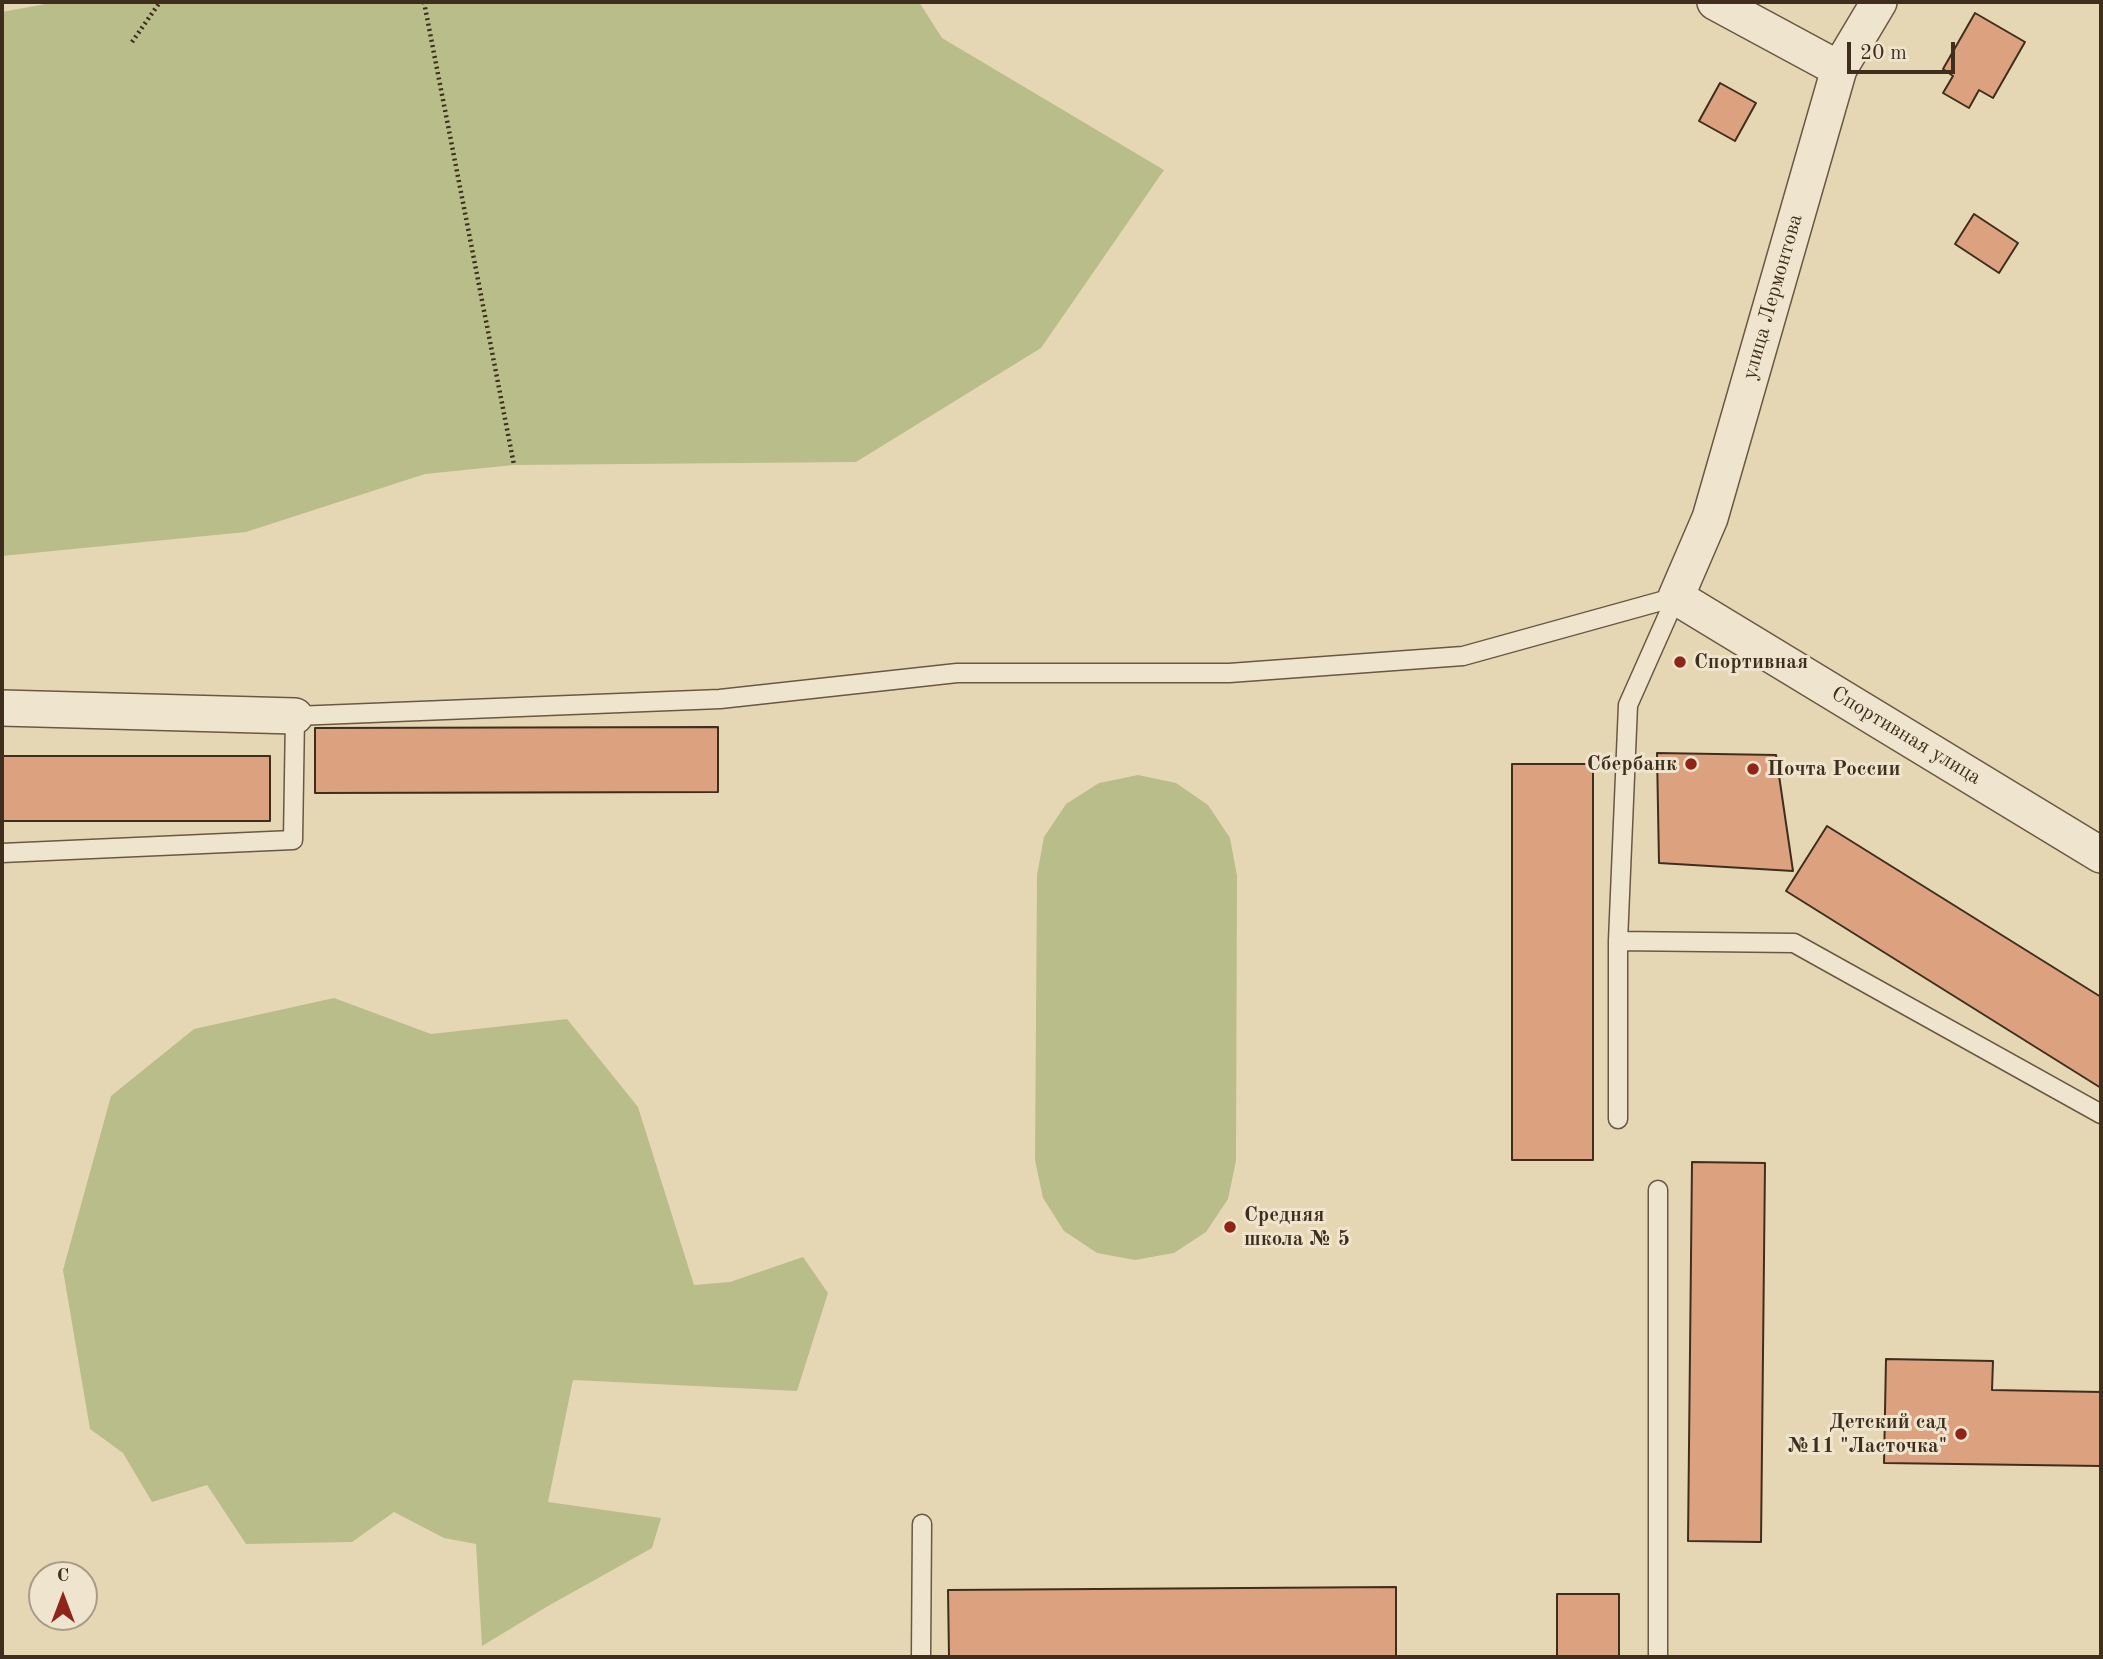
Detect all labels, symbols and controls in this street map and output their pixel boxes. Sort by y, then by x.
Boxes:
scale bar [1851,28,1960,72]
text: 20 m [1860,43,1907,64]
street label: улица Лермонтова [1737,211,1809,383]
place label: Спортивная [1694,649,1808,675]
marker: Спортивная [1672,654,1688,670]
street label: Спортивная улица [1826,681,1986,791]
place label: Сбербанк [1587,751,1677,777]
marker: Сбербанк [1683,756,1699,772]
place label: Почта России [1767,756,1900,782]
marker: Почта России [1745,761,1761,777]
place label: Средняя школа № 5 [1244,1202,1350,1252]
marker: Средняя школа № 5 [1222,1219,1238,1235]
place label: Детский сад №11 "Ласточка" [1788,1409,1947,1459]
marker: Детский сад №11 "Ласточка" [1953,1426,1969,1442]
north arrow [28,1561,98,1631]
text: С [57,1567,69,1586]

